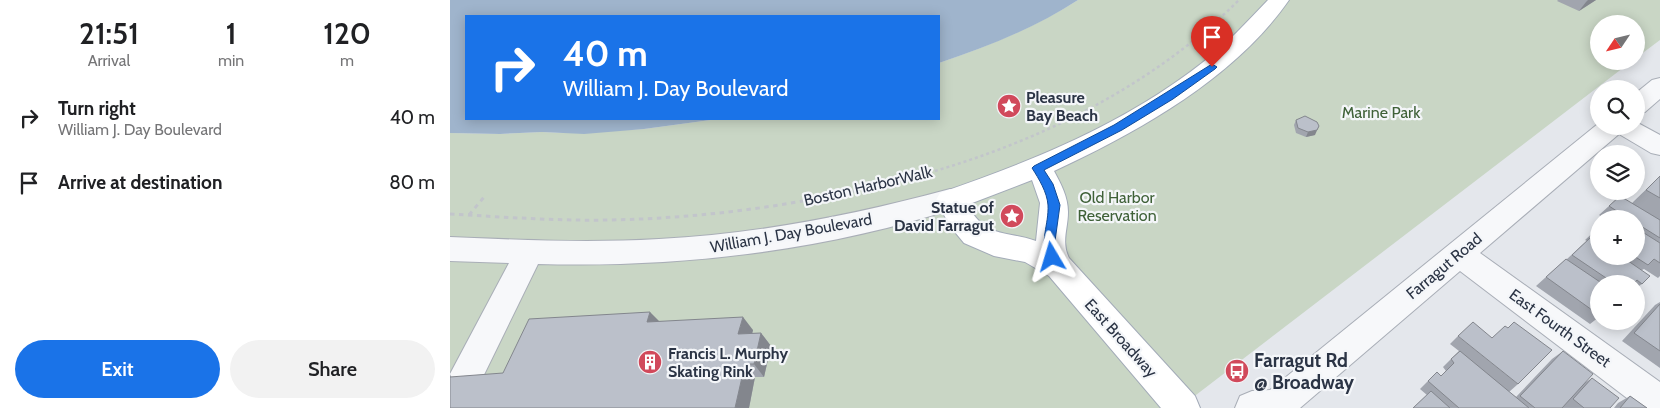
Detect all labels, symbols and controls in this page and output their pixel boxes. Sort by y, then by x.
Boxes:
text: 21:51 [79,15,139,52]
text: 1 [226,15,236,52]
text: 120 [323,15,371,52]
north arrow [1590,15,1645,70]
map controls [1590,15,1645,330]
pin [1191,16,1233,67]
icon: arrive [1198,23,1226,51]
text: 40 m [563,32,648,75]
icon: right [480,35,545,100]
text: Arrival [88,51,130,70]
text: min [218,51,244,70]
text: m [340,51,354,70]
text: William J. Day Boulevard [563,75,789,102]
button: search [1590,80,1645,135]
place label: Pleasure Bay Beach [1026,88,1098,125]
place icon: Pleasure Bay Beach [996,93,1022,119]
text: Turn right [58,97,136,120]
park label: Marine Park [1342,103,1421,122]
icon: right [15,104,43,132]
text: 40 m [390,106,435,129]
text: William J. Day Boulevard [58,120,222,139]
button: layers [1590,145,1645,200]
street label: Boston HarborWalk [802,162,935,210]
icon: arrive [15,169,43,197]
text: Arrive at destination [58,171,222,194]
text: 80 m [389,171,435,194]
park label: Old Harbor Reservation [1077,188,1157,225]
place label: Statue of David Farragut [894,198,995,235]
place icon: Statue of David Farragut [999,203,1025,229]
street label: William J. Day Boulevard [709,209,873,257]
button: + [1590,210,1645,265]
street label: Farragut Road [1402,229,1486,303]
position arrow [1025,230,1077,282]
button: − [1590,275,1645,330]
street label: East Fourth Street [1506,285,1615,372]
street label: East Broadway [1081,295,1161,381]
button: Exit [15,340,220,398]
button: Share [230,340,435,398]
place label: Francis L. Murphy Skating Rink [668,344,788,381]
building icon: Francis L. Murphy Skating Rink [637,349,663,375]
place label: Farragut Rd @ Broadway [1254,349,1355,394]
bus stop icon: Farragut Rd @ Broadway [1224,358,1250,384]

